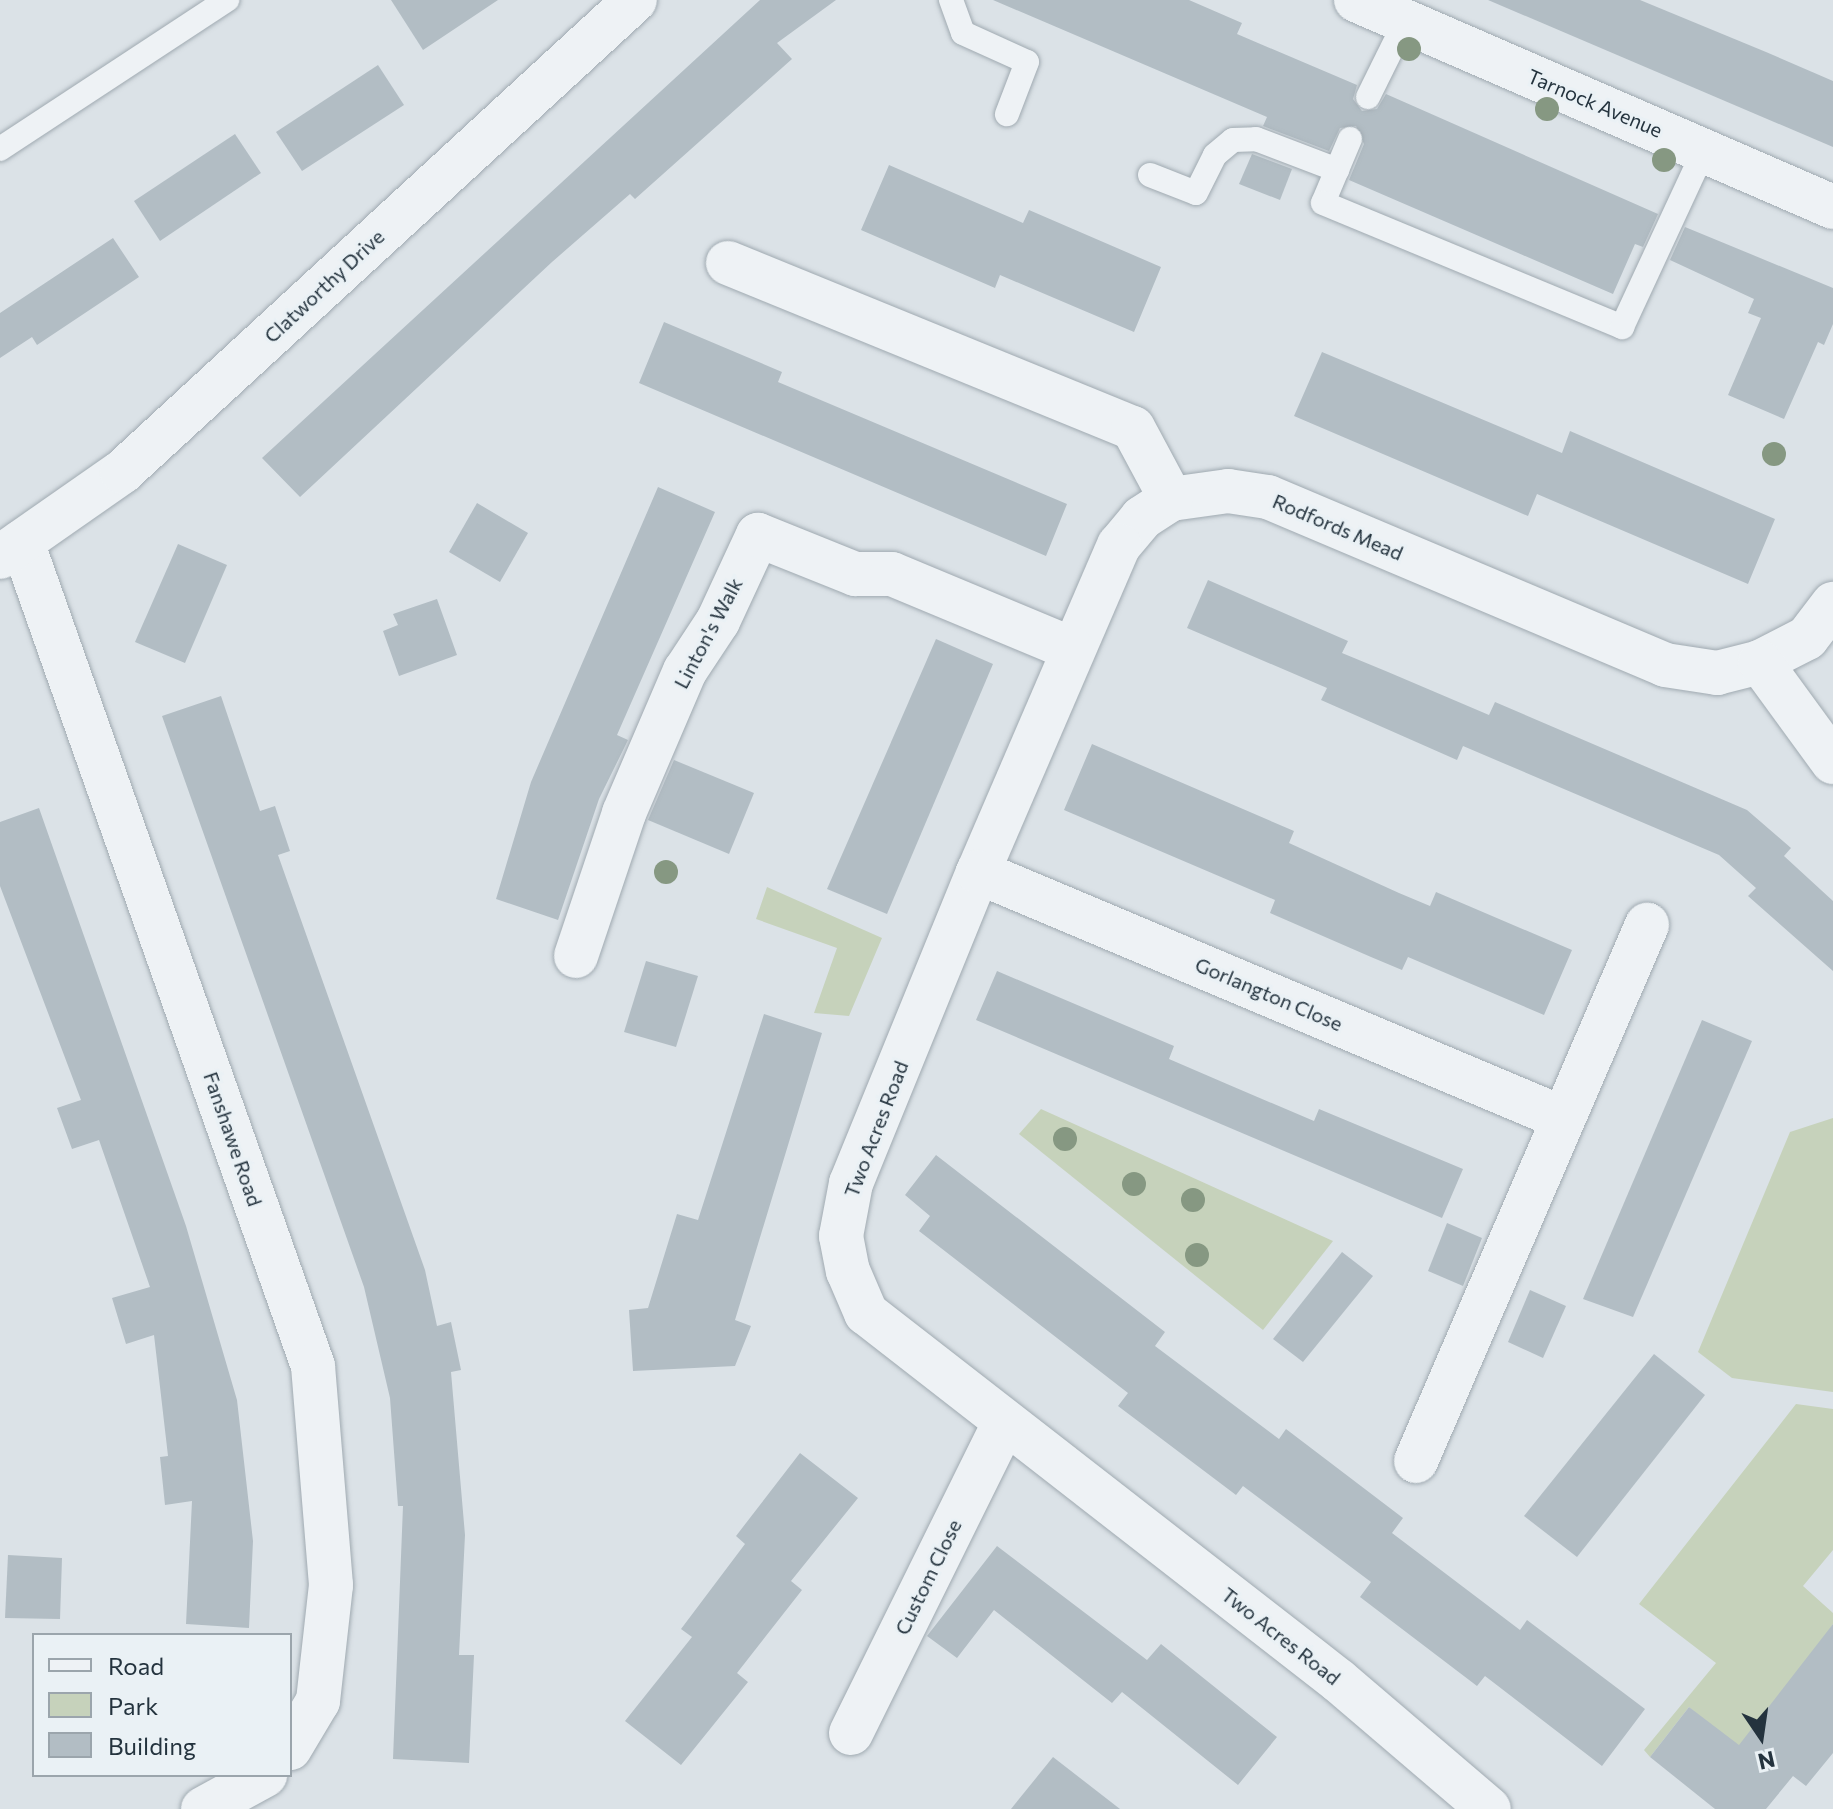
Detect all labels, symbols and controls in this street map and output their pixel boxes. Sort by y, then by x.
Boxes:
street label: Tarnock Avenue [1524,64,1666,142]
street label: Clatworthy Drive [259,224,389,348]
street label: Rodfords Mead [1269,489,1407,565]
street label: Linton's Walk [669,573,747,693]
street label: Gorlangton Close [1192,952,1346,1036]
street label: Two Acres Road [839,1057,913,1201]
street label: Fanshawe Road [199,1069,267,1209]
street label: Custom Close [890,1515,966,1639]
street label: Two Acres Road [1217,1582,1345,1690]
legend [32,1633,292,1777]
text: Road [108,1651,164,1680]
text: Park [108,1691,158,1720]
north arrow [1721,1697,1801,1777]
text: Building [108,1731,196,1760]
text: N [1755,1746,1778,1776]

